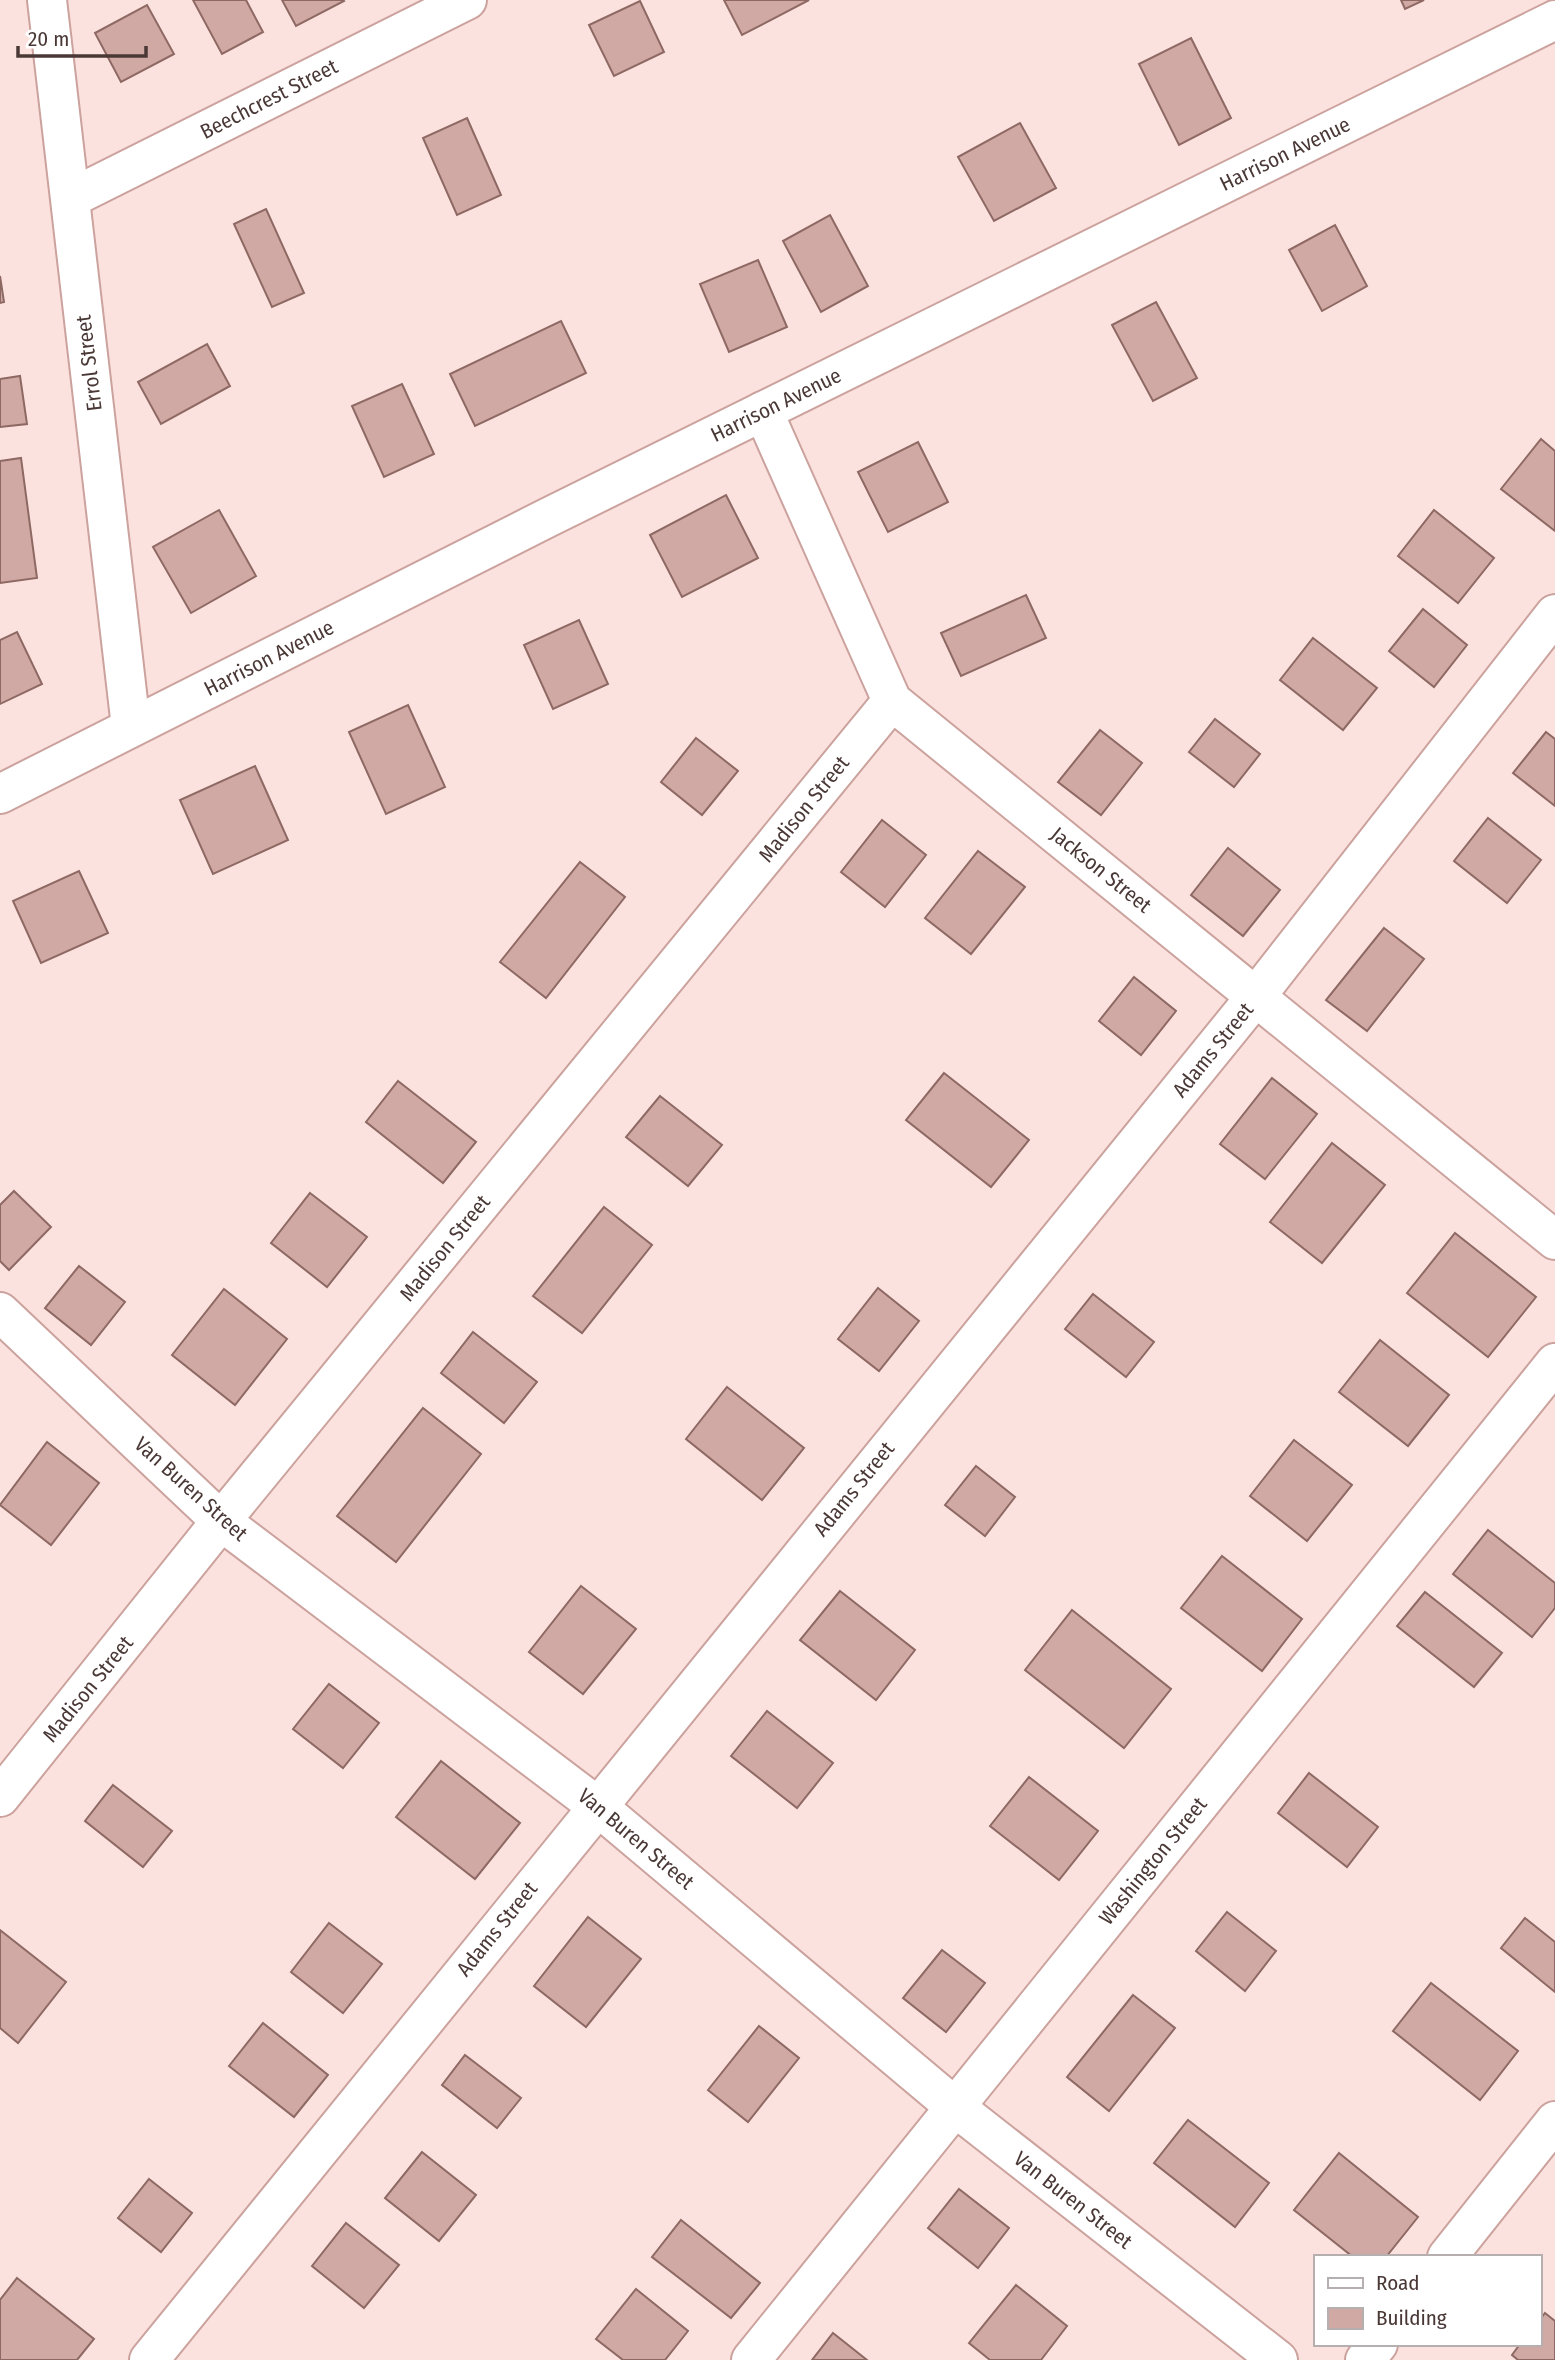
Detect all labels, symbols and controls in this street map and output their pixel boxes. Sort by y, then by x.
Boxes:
scale bar [18,14,145,58]
text: 20 m [28,26,69,52]
street label: Beechcrest Street [196,53,342,145]
street label: Harrison Avenue [1215,111,1355,197]
street label: Errol Street [70,313,108,413]
street label: Harrison Avenue [706,362,846,448]
street label: Harrison Avenue [200,614,338,702]
street label: Madison Street [753,750,855,867]
street label: Jackson Street [1045,821,1157,919]
street label: Adams Street [1167,997,1259,1103]
street label: Madison Street [394,1189,496,1306]
street label: Van Buren Street [129,1431,253,1547]
street label: Adams Street [808,1436,900,1542]
street label: Madison Street [37,1630,139,1747]
street label: Van Buren Street [573,1783,699,1895]
street label: Washington Street [1094,1792,1213,1930]
street label: Adams Street [451,1876,543,1982]
street label: Van Buren Street [1009,2146,1138,2254]
legend [1314,2255,1541,2346]
text: Road [1376,2270,1420,2296]
text: Building [1376,2305,1447,2331]

